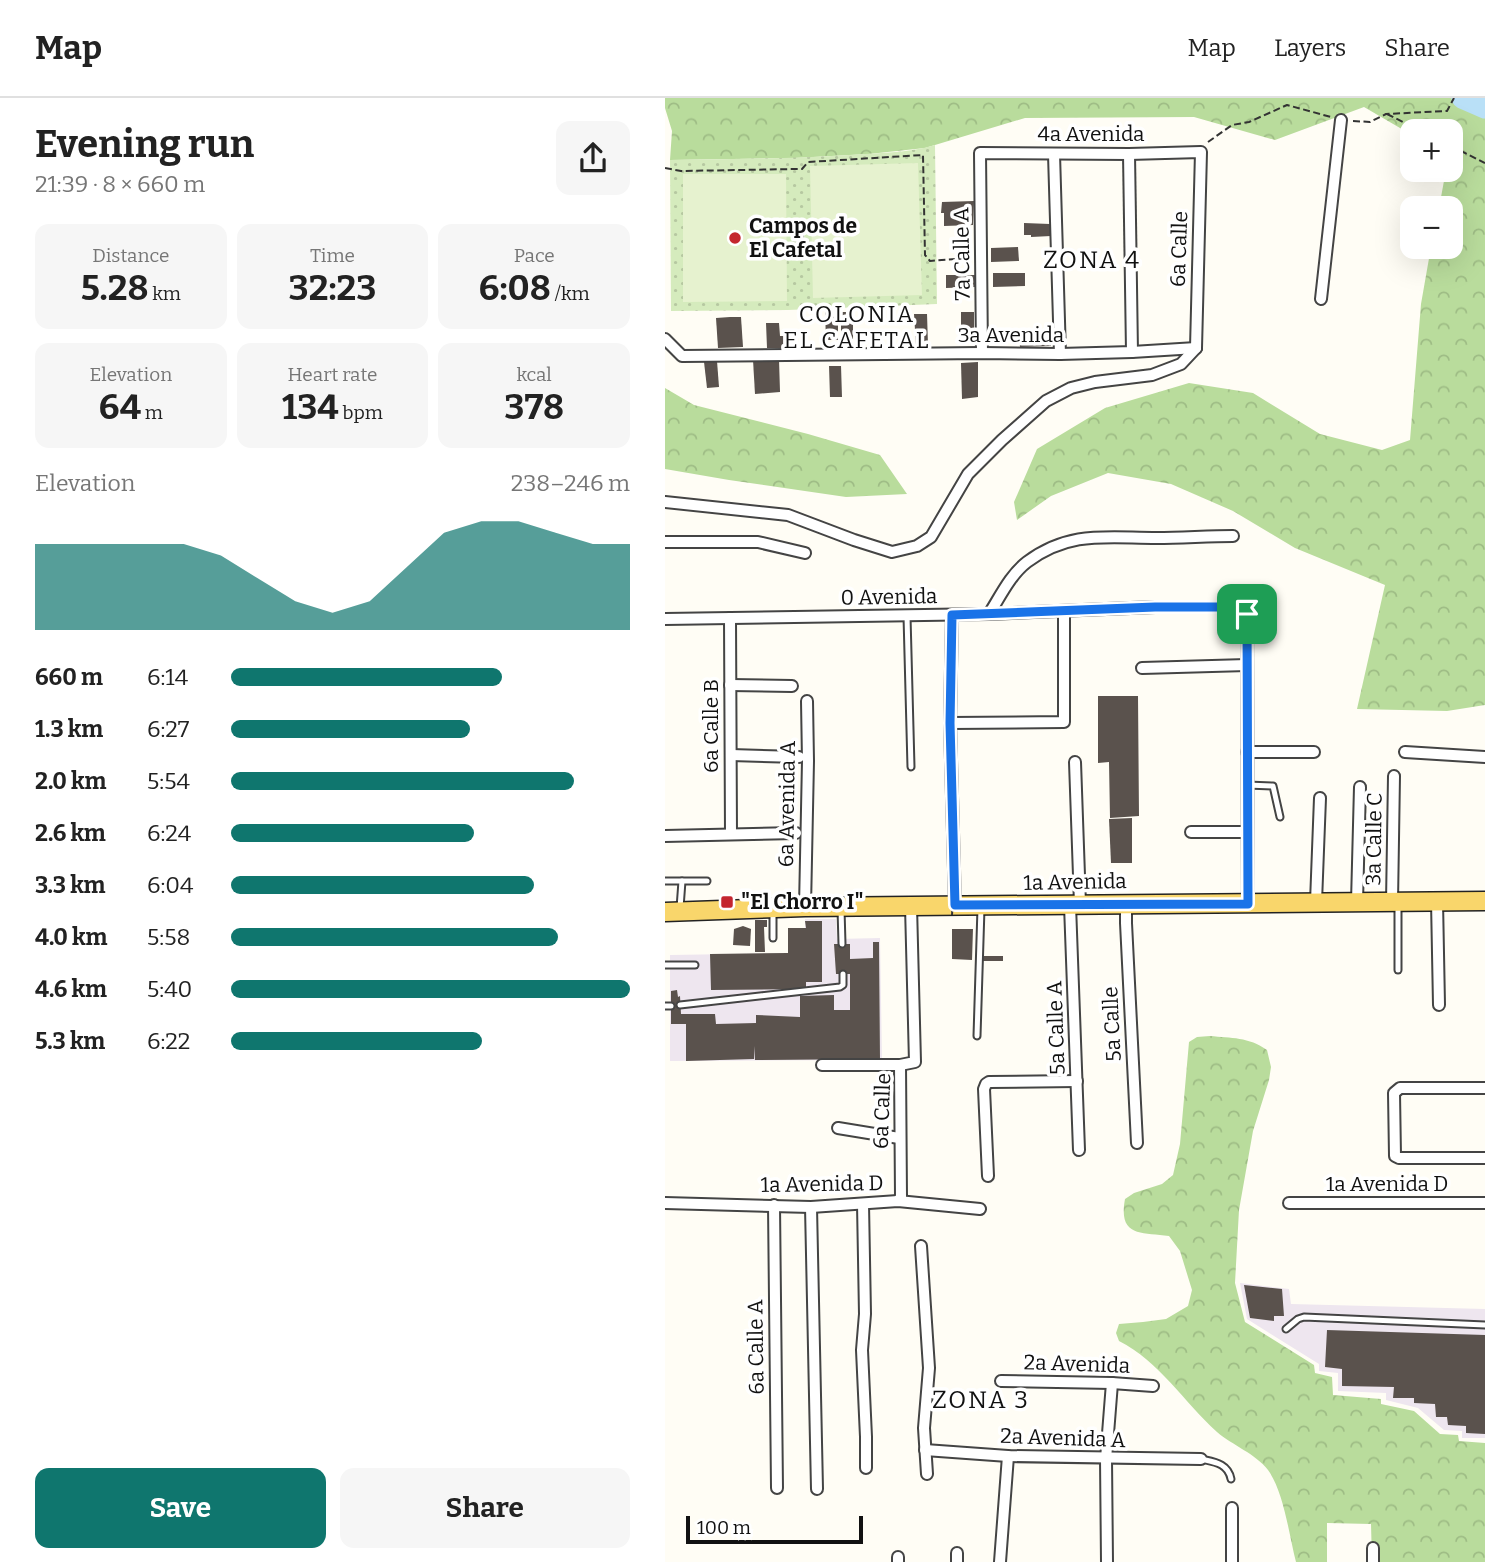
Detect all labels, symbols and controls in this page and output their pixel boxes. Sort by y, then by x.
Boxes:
text: Map [35,28,102,68]
text: Map [1188,34,1236,62]
text: Layers [1274,34,1346,62]
text: Share [1384,34,1450,62]
map controls [1400,119,1463,259]
button: + [1400,119,1463,182]
text: Evening run [35,121,254,167]
button: share [556,121,630,195]
street label: 4a Avenida [1037,121,1145,147]
text: 21:39 · 8 × 660 m [35,170,205,198]
button: − [1400,196,1463,259]
street label: 7a Calle A [948,207,976,301]
street label: 6a Calle [1165,210,1193,288]
place label: Campos de El Cafetal [749,213,857,263]
marker: Campos de El Cafetal [727,230,743,246]
text: Distance [92,244,169,267]
text: Time [310,244,355,267]
text: Pace [514,244,555,267]
district label: ZONA 4 [1043,246,1141,274]
text: 5.28 [81,267,148,309]
text: 32:23 [289,267,376,309]
text: 6:08 [479,267,551,309]
text: km [148,282,181,305]
text: /km [551,282,590,305]
district label: COLONIA EL CAFETAL [784,300,930,354]
street label: 3a Avenida [958,322,1065,348]
text: Elevation [89,363,172,386]
text: Heart rate [288,363,377,386]
text: kcal [516,363,552,386]
text: 64 [99,386,141,428]
text: 134 [282,386,339,428]
text: 378 [504,386,564,428]
text: m [141,401,163,424]
text: bpm [339,401,383,424]
text: Elevation [35,469,135,497]
text: 238–246 m [511,469,630,497]
street label: 0 Avenida [840,583,938,611]
pin [1217,584,1277,644]
icon: arrive [1228,595,1266,633]
text: 660 m [35,663,103,691]
text: 6:14 [147,663,188,691]
street label: 6a Calle B [698,679,724,773]
text: 1.3 km [35,715,103,743]
text: 6:27 [147,715,189,743]
street label: 6a Avenida A [773,741,801,867]
text: 2.0 km [35,767,106,795]
text: 5:54 [147,767,190,795]
street label: 3a Calle C [1360,792,1388,886]
text: 2.6 km [35,819,106,847]
text: 6:24 [147,819,191,847]
street label: 1a Avenida [1023,868,1127,896]
text: 3.3 km [35,871,105,899]
text: 6:04 [147,871,194,899]
place label: "El Chorro I" [741,889,864,915]
marker: "El Chorro I" [719,894,735,910]
text: 4.0 km [35,923,107,951]
text: 5:58 [147,923,190,951]
text: 4.6 km [35,975,107,1003]
text: 5:40 [147,975,192,1003]
street label: 5a Calle A [1041,980,1071,1076]
street label: 5a Calle [1097,986,1127,1062]
text: 5.3 km [35,1027,105,1055]
text: 6:22 [147,1027,190,1055]
street label: 6a Calle [868,1072,896,1150]
street label: 1a Avenida D [760,1170,884,1198]
street label: 1a Avenida D [1326,1171,1448,1197]
street label: 6a Calle A [742,1299,770,1395]
street label: 2a Avenida [1023,1349,1131,1379]
district label: ZONA 3 [932,1386,1030,1414]
street label: 2a Avenida A [1000,1423,1126,1453]
button: Save [35,1468,326,1548]
button: Share [340,1468,630,1548]
scale bar [686,1513,863,1545]
text: 100 m [697,1516,751,1539]

